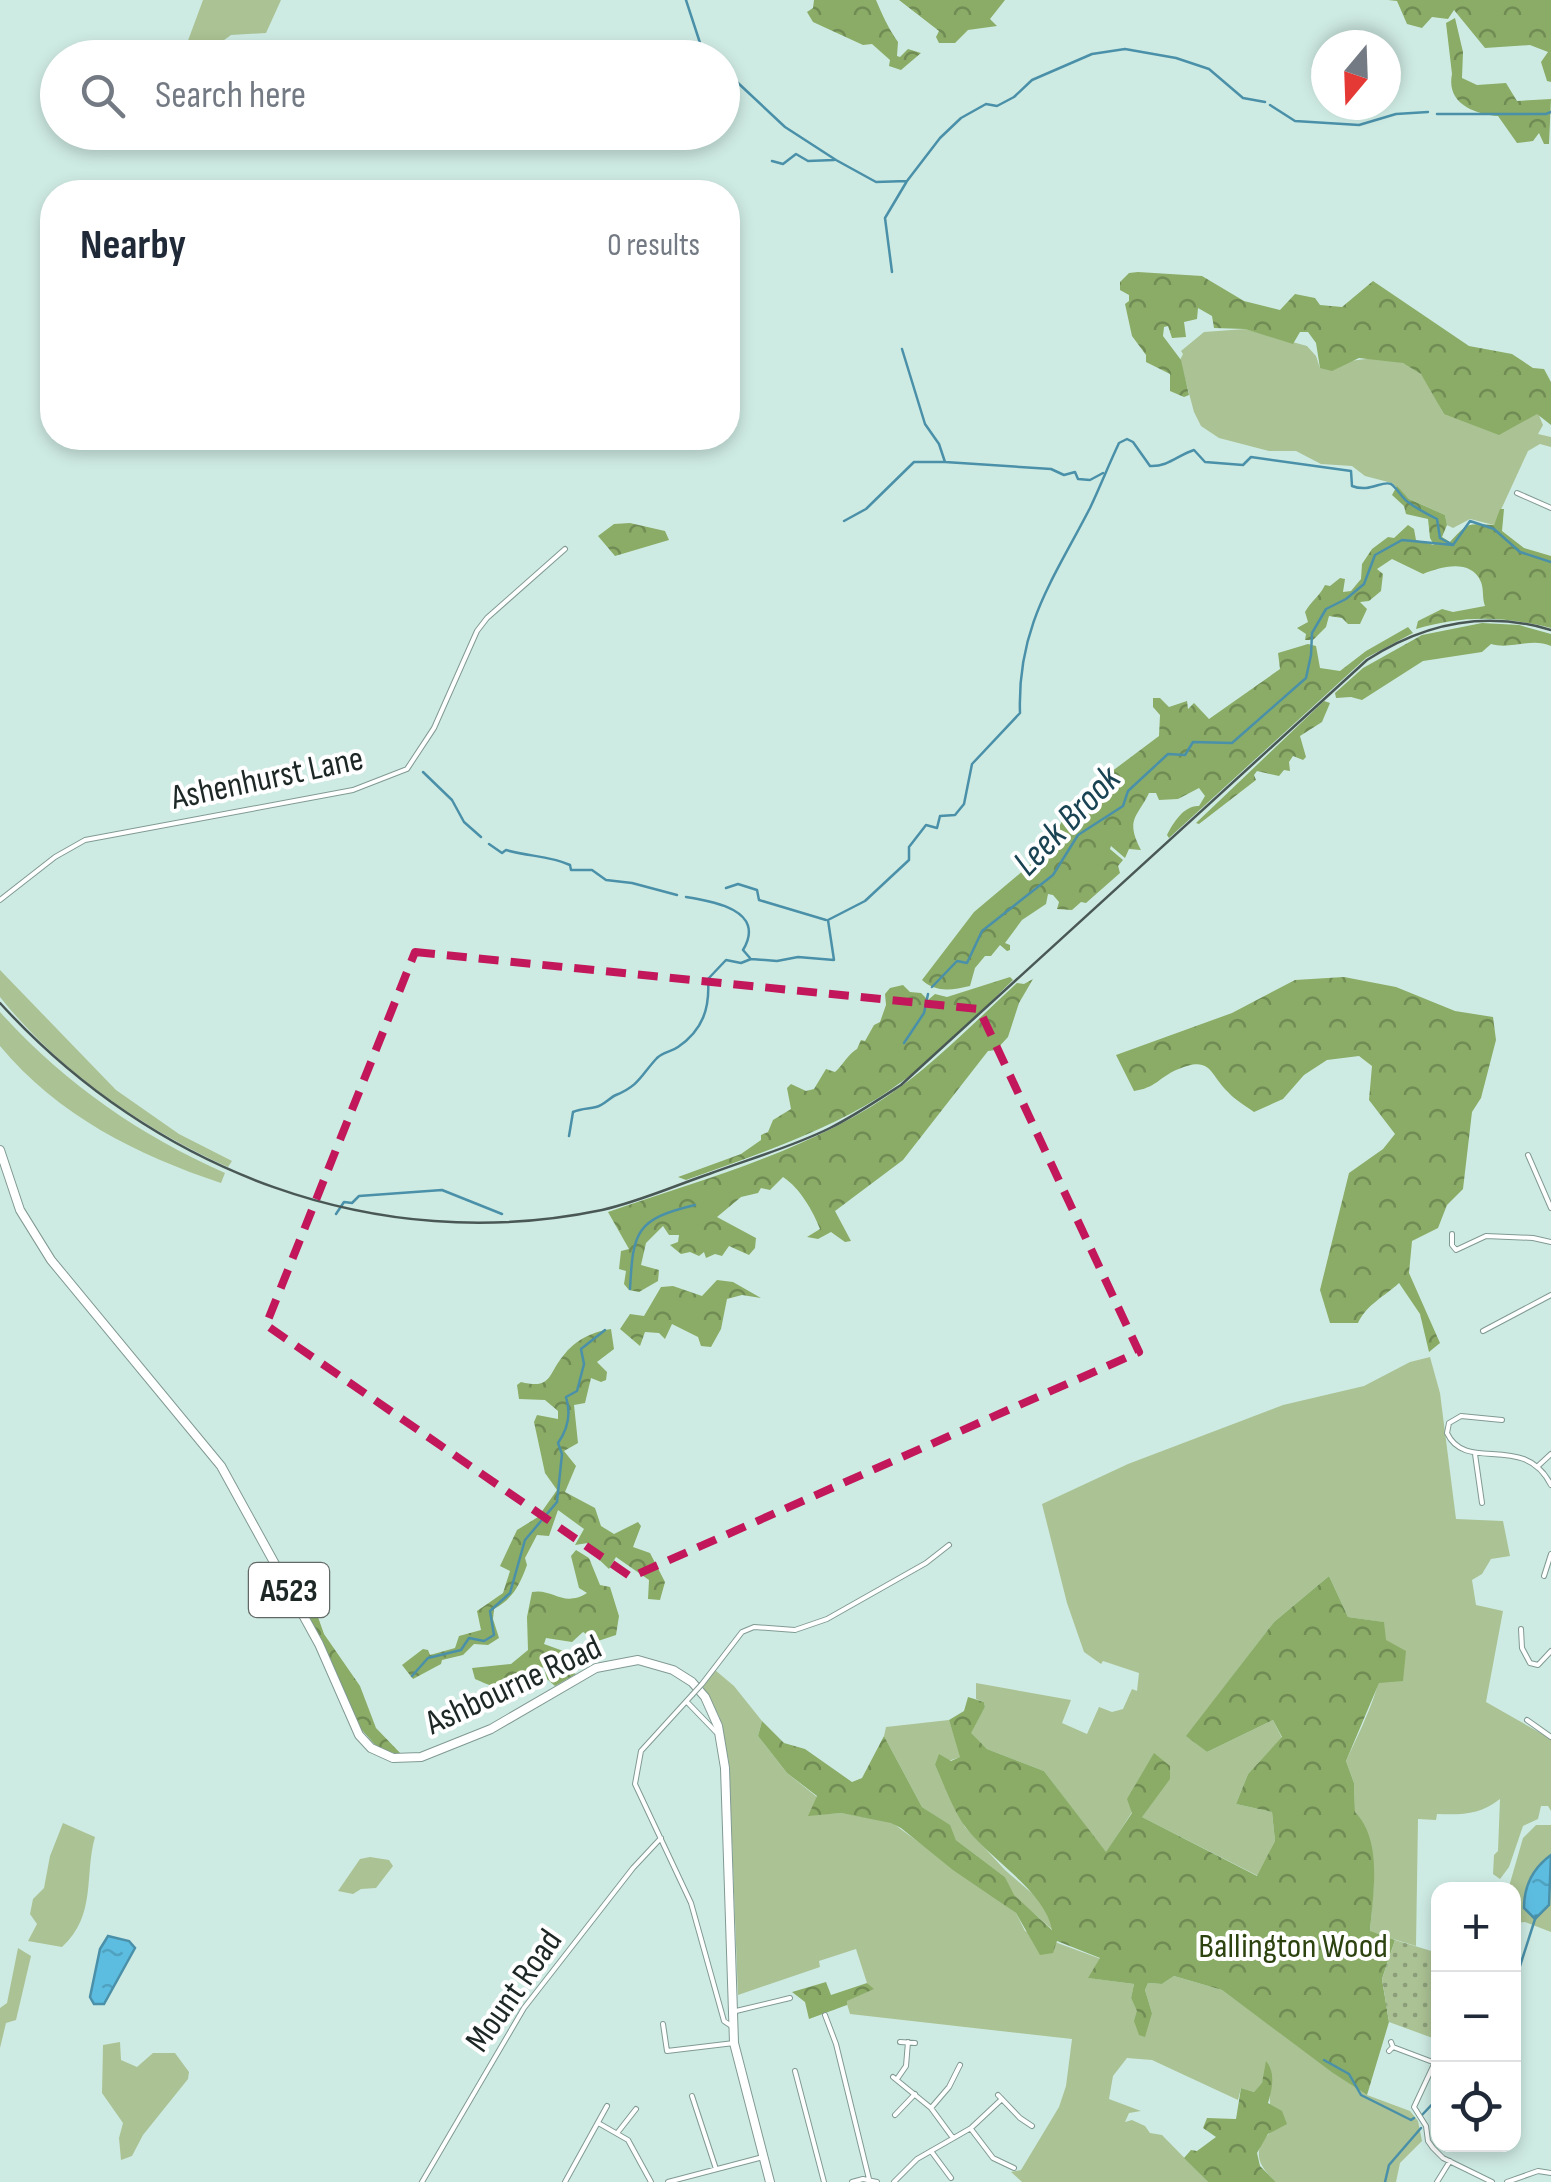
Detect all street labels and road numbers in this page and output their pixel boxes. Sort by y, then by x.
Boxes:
street label: Ashenhurst Lane [166,737,367,820]
road number: A523 [249,1563,329,1617]
street label: Ashbourne Road [418,1626,608,1745]
street label: Mount Road [457,1921,572,2060]

